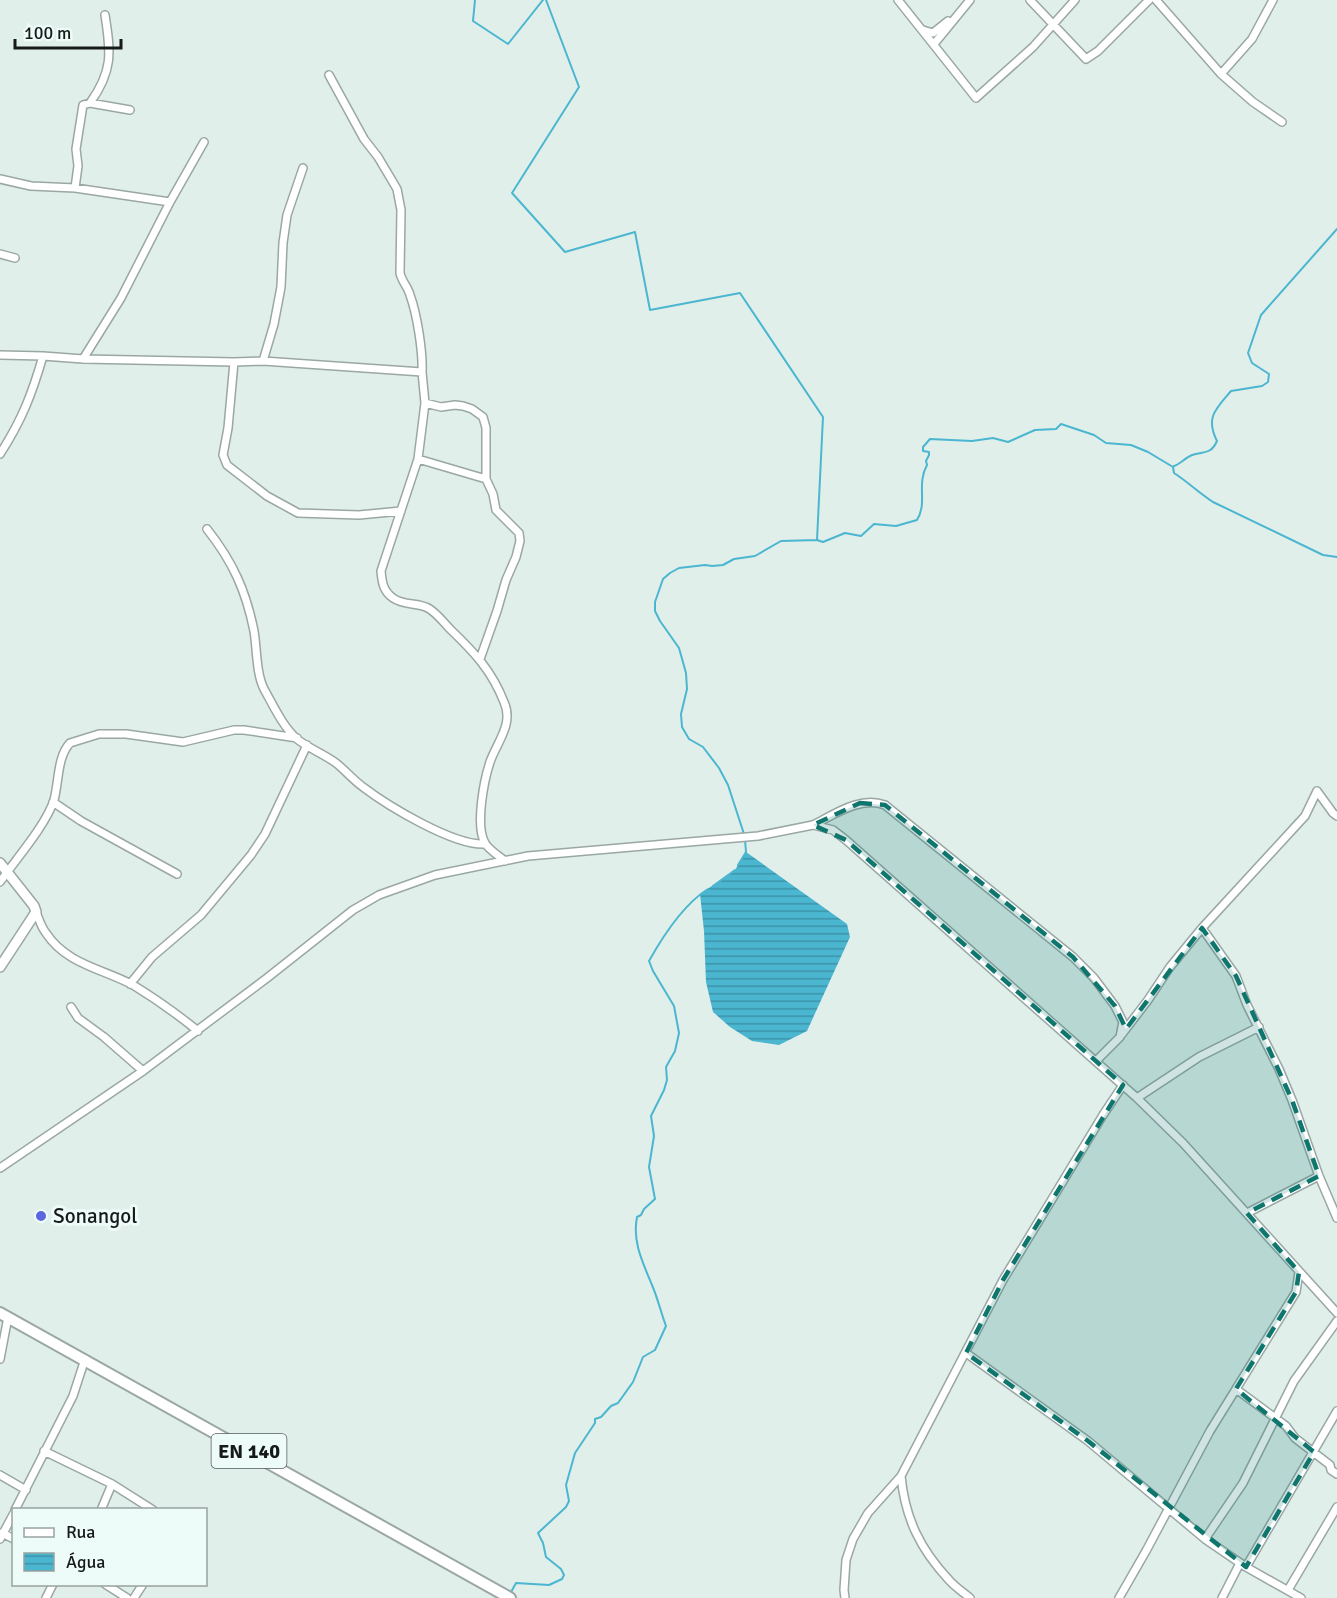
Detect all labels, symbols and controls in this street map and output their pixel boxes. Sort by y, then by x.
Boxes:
scale bar [15,12,122,50]
text: 100 m [24,22,71,44]
place label: Sonangol [53,1203,137,1229]
marker: Sonangol [34,1209,48,1223]
road number: EN 140 [212,1434,286,1468]
legend [12,1508,207,1586]
text: Rua [66,1521,95,1543]
text: Água [66,1551,105,1573]

